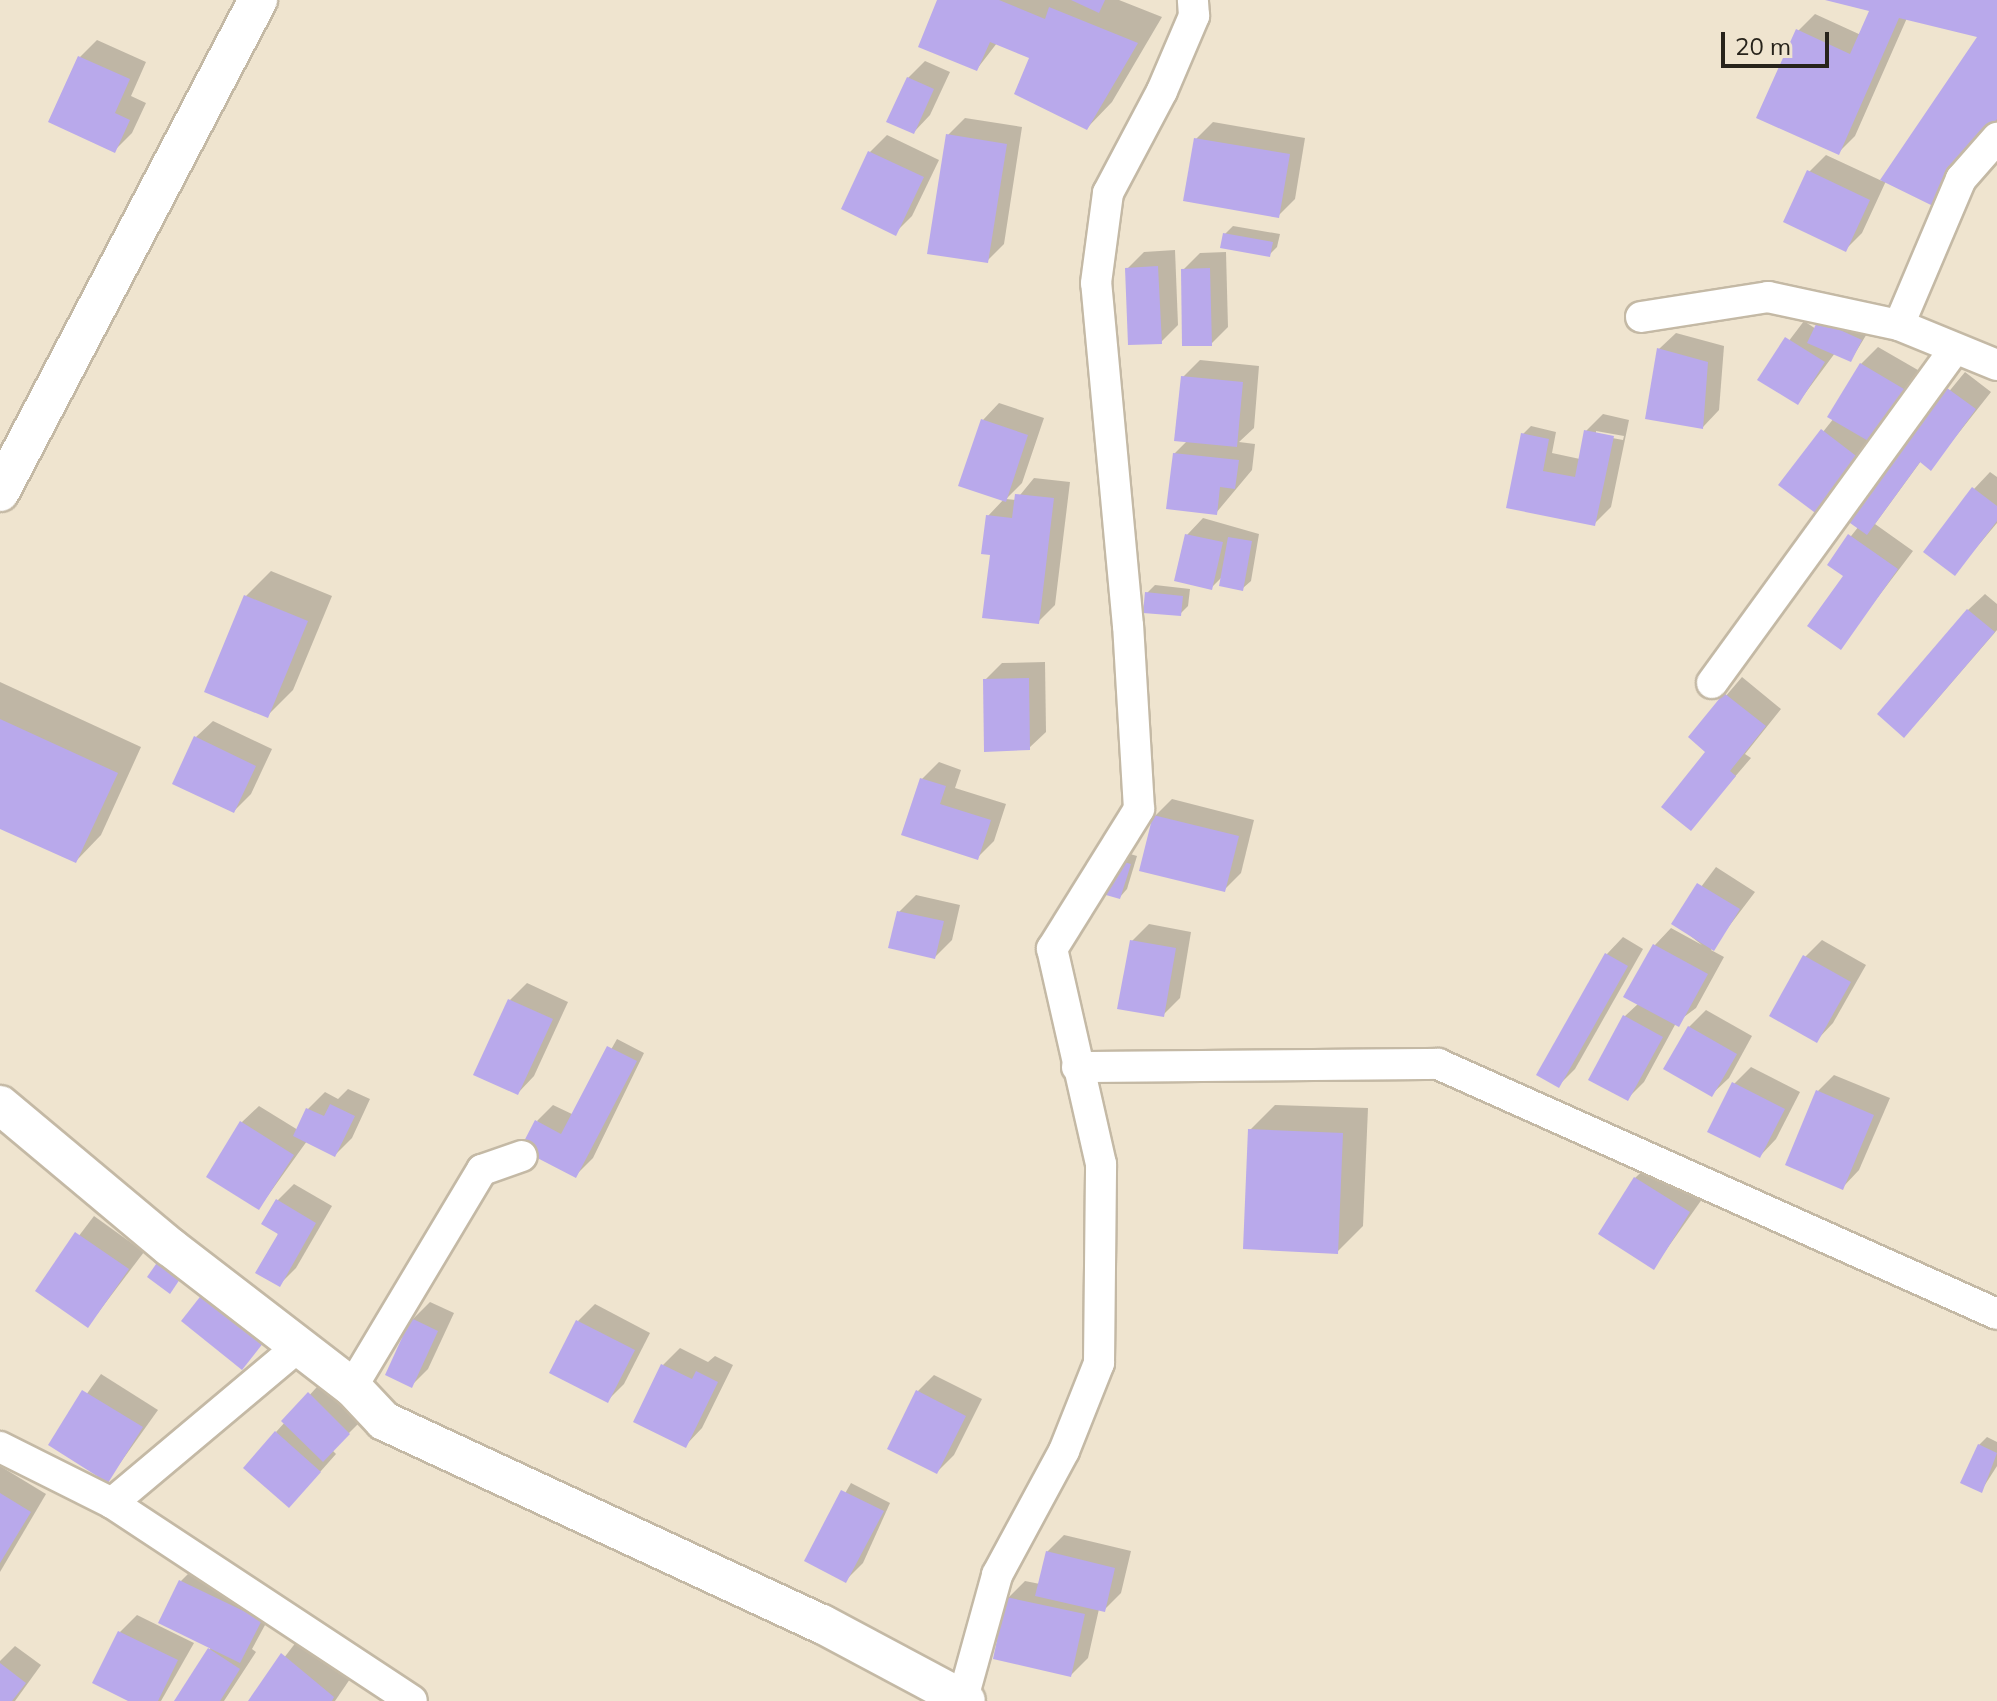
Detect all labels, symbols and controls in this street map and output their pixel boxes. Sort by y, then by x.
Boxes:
scale bar [1725,16,1833,66]
text: 20 m [1735,31,1791,61]

